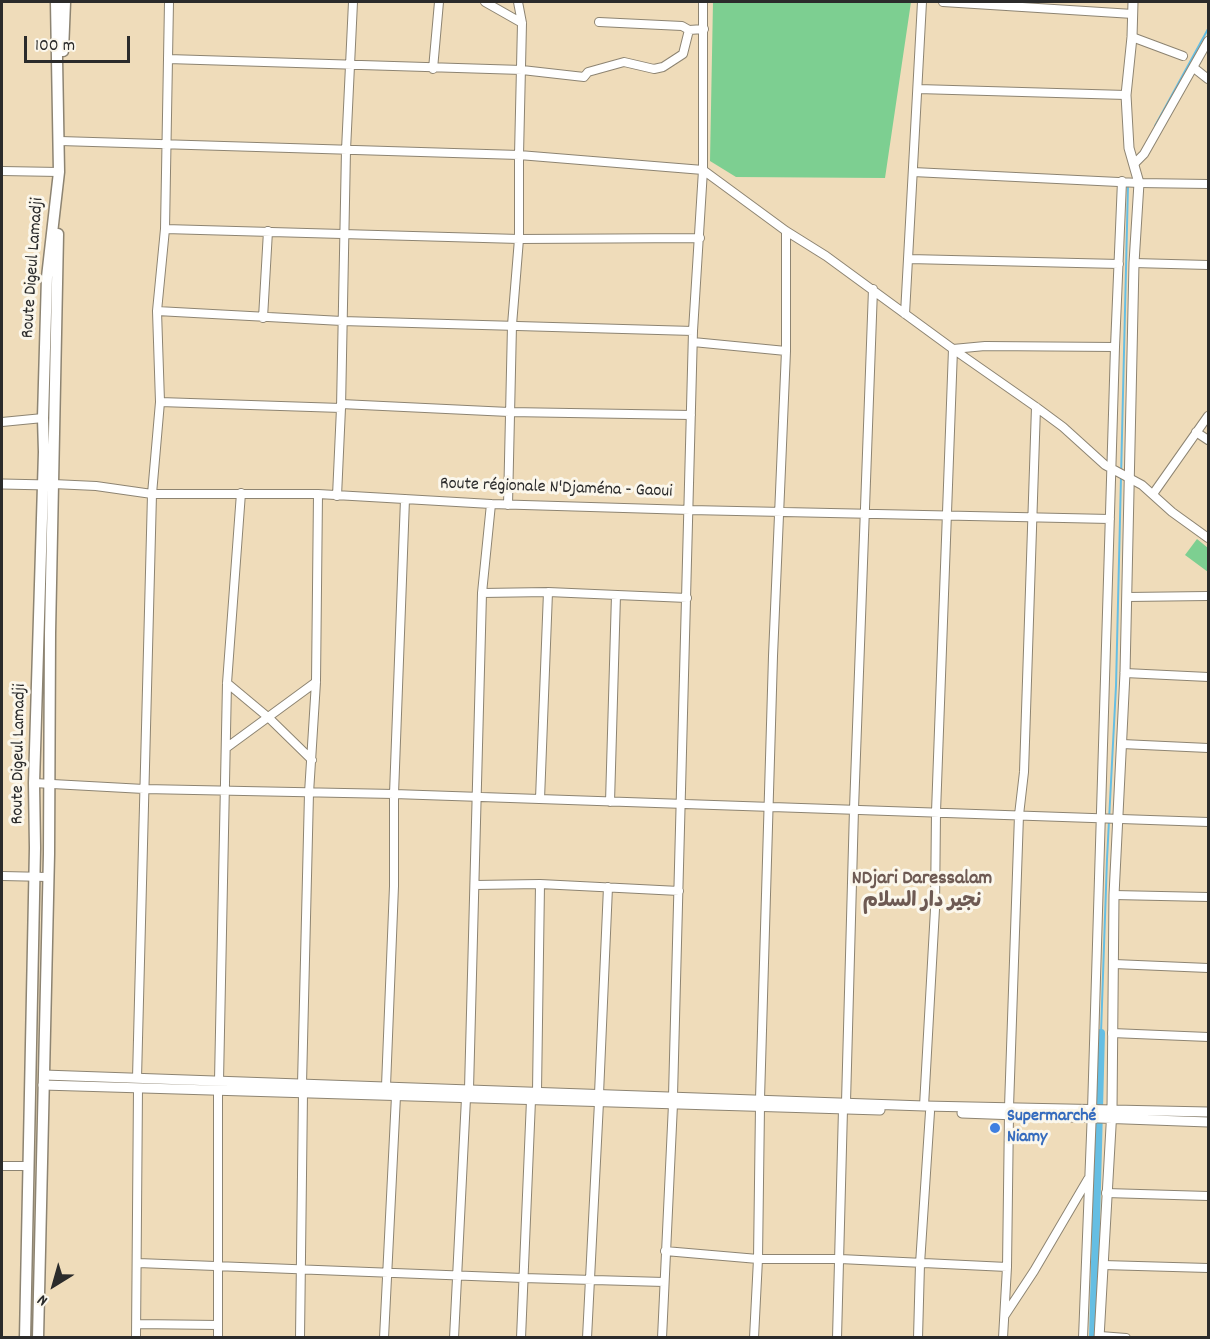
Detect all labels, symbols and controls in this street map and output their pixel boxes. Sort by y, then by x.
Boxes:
scale bar [27,24,134,62]
text: 100 m [35,34,75,59]
street label: Route Digeul Lamadji [18,197,50,339]
street label: Route régionale N'Djaména - Gaoui [439,474,673,504]
street label: Route Digeul Lamadji [8,683,32,825]
district label: NDjari Daressalam نجير دار السلام [852,868,992,915]
place label: Supermarché Niamy [1007,1107,1096,1150]
marker: Supermarché Niamy [988,1121,1002,1135]
north arrow [24,1255,84,1315]
text: N [33,1288,53,1311]

